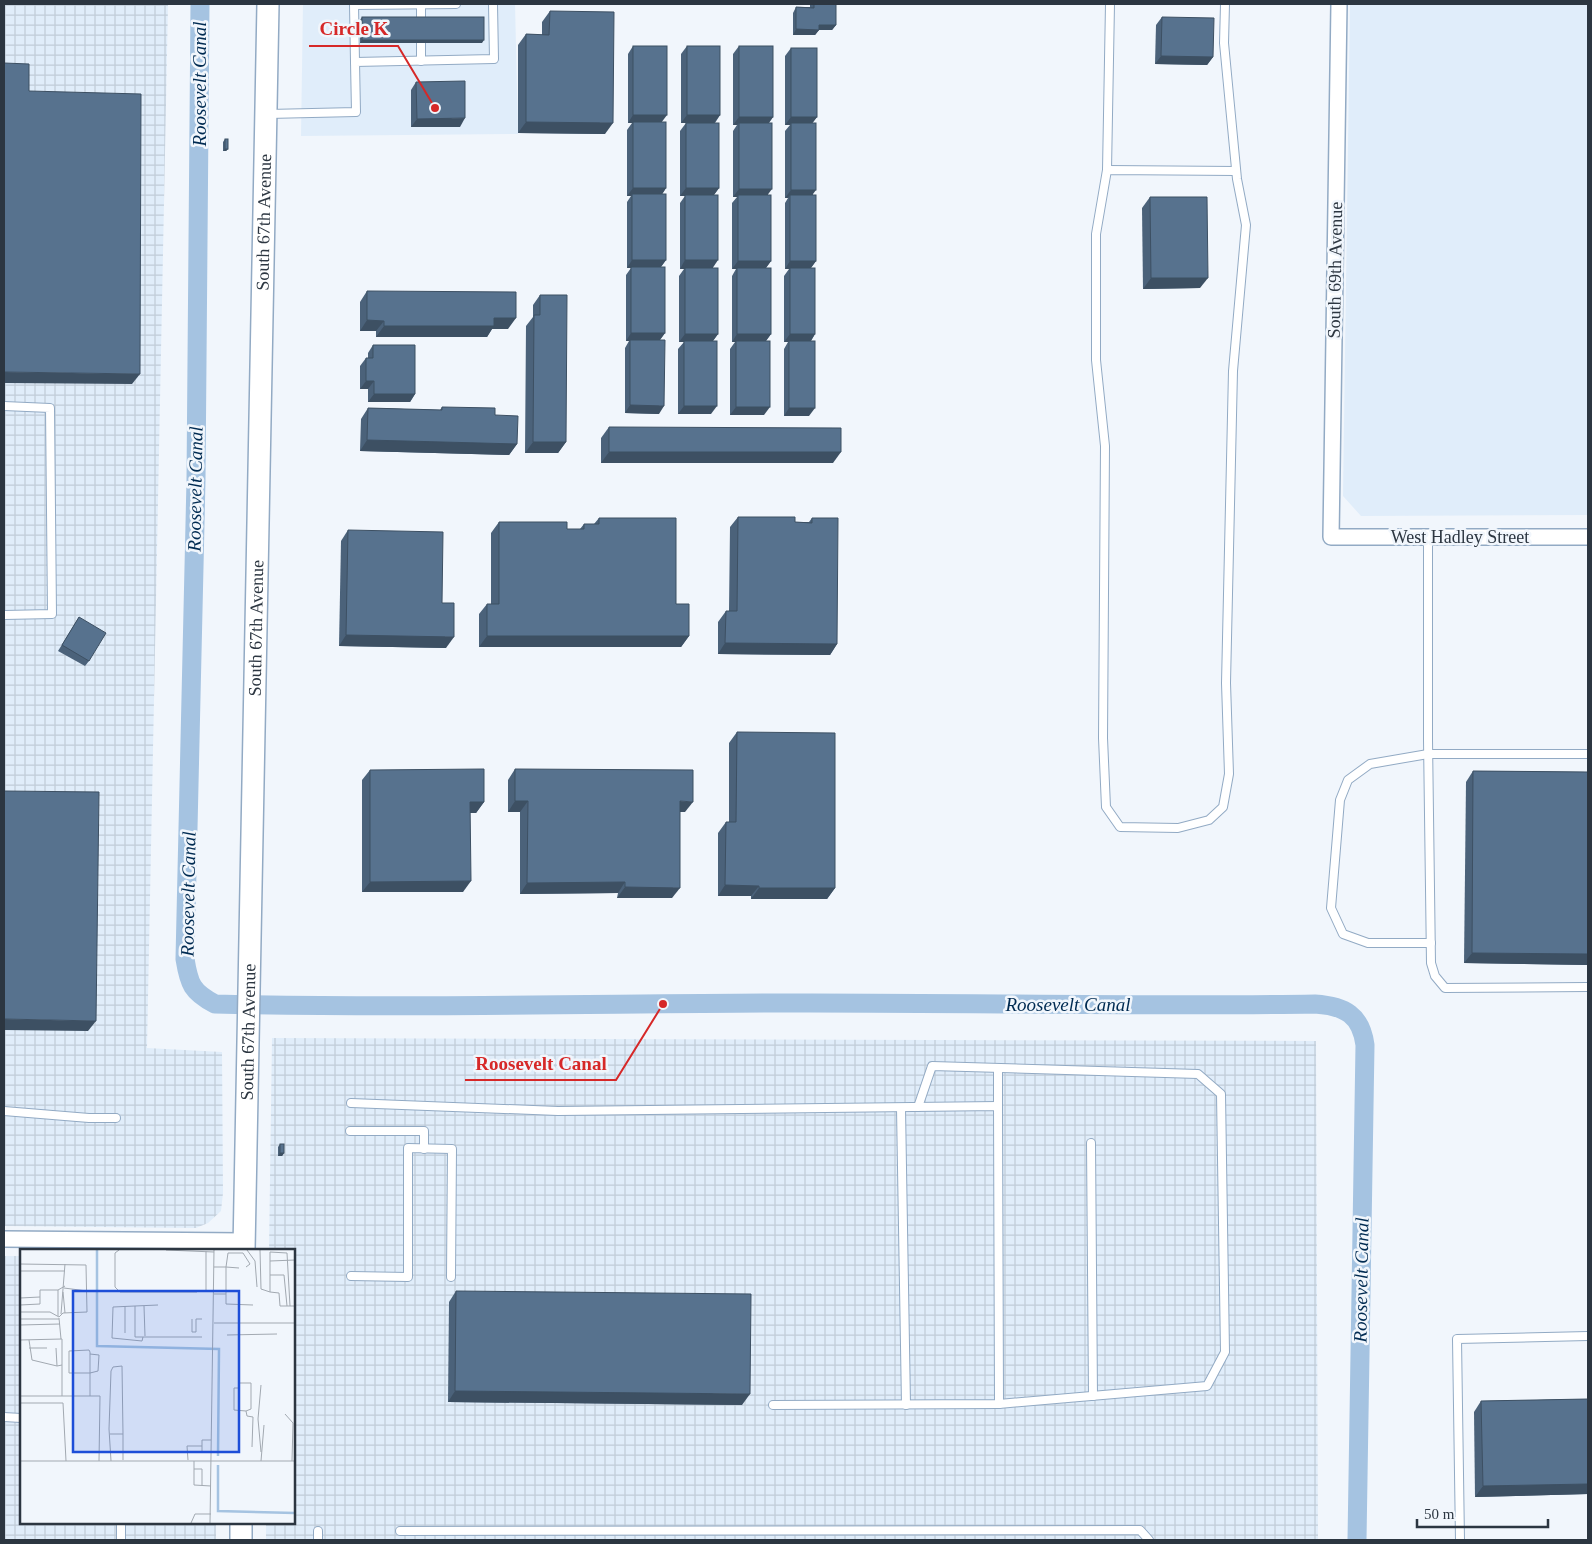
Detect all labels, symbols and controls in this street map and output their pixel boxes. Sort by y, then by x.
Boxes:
callout: Circle K [309,12,398,46]
text: Circle K [320,18,389,39]
water label: Roosevelt Canal [189,21,210,148]
street label: South 67th Avenue [252,154,275,291]
street label: South 69th Avenue [1324,201,1346,339]
water label: Roosevelt Canal [183,426,207,553]
street label: West Hadley Street [1391,527,1529,547]
street label: South 67th Avenue [245,560,267,697]
water label: Roosevelt Canal [176,831,200,958]
street label: South 67th Avenue [237,963,260,1101]
water label: Roosevelt Canal [1004,994,1131,1015]
callout: Roosevelt Canal [465,1046,616,1080]
text: Roosevelt Canal [475,1053,607,1074]
water label: Roosevelt Canal [1349,1217,1373,1344]
inset map [20,1249,295,1524]
scale bar [1417,1496,1548,1528]
text: 50 m [1424,1506,1455,1522]

